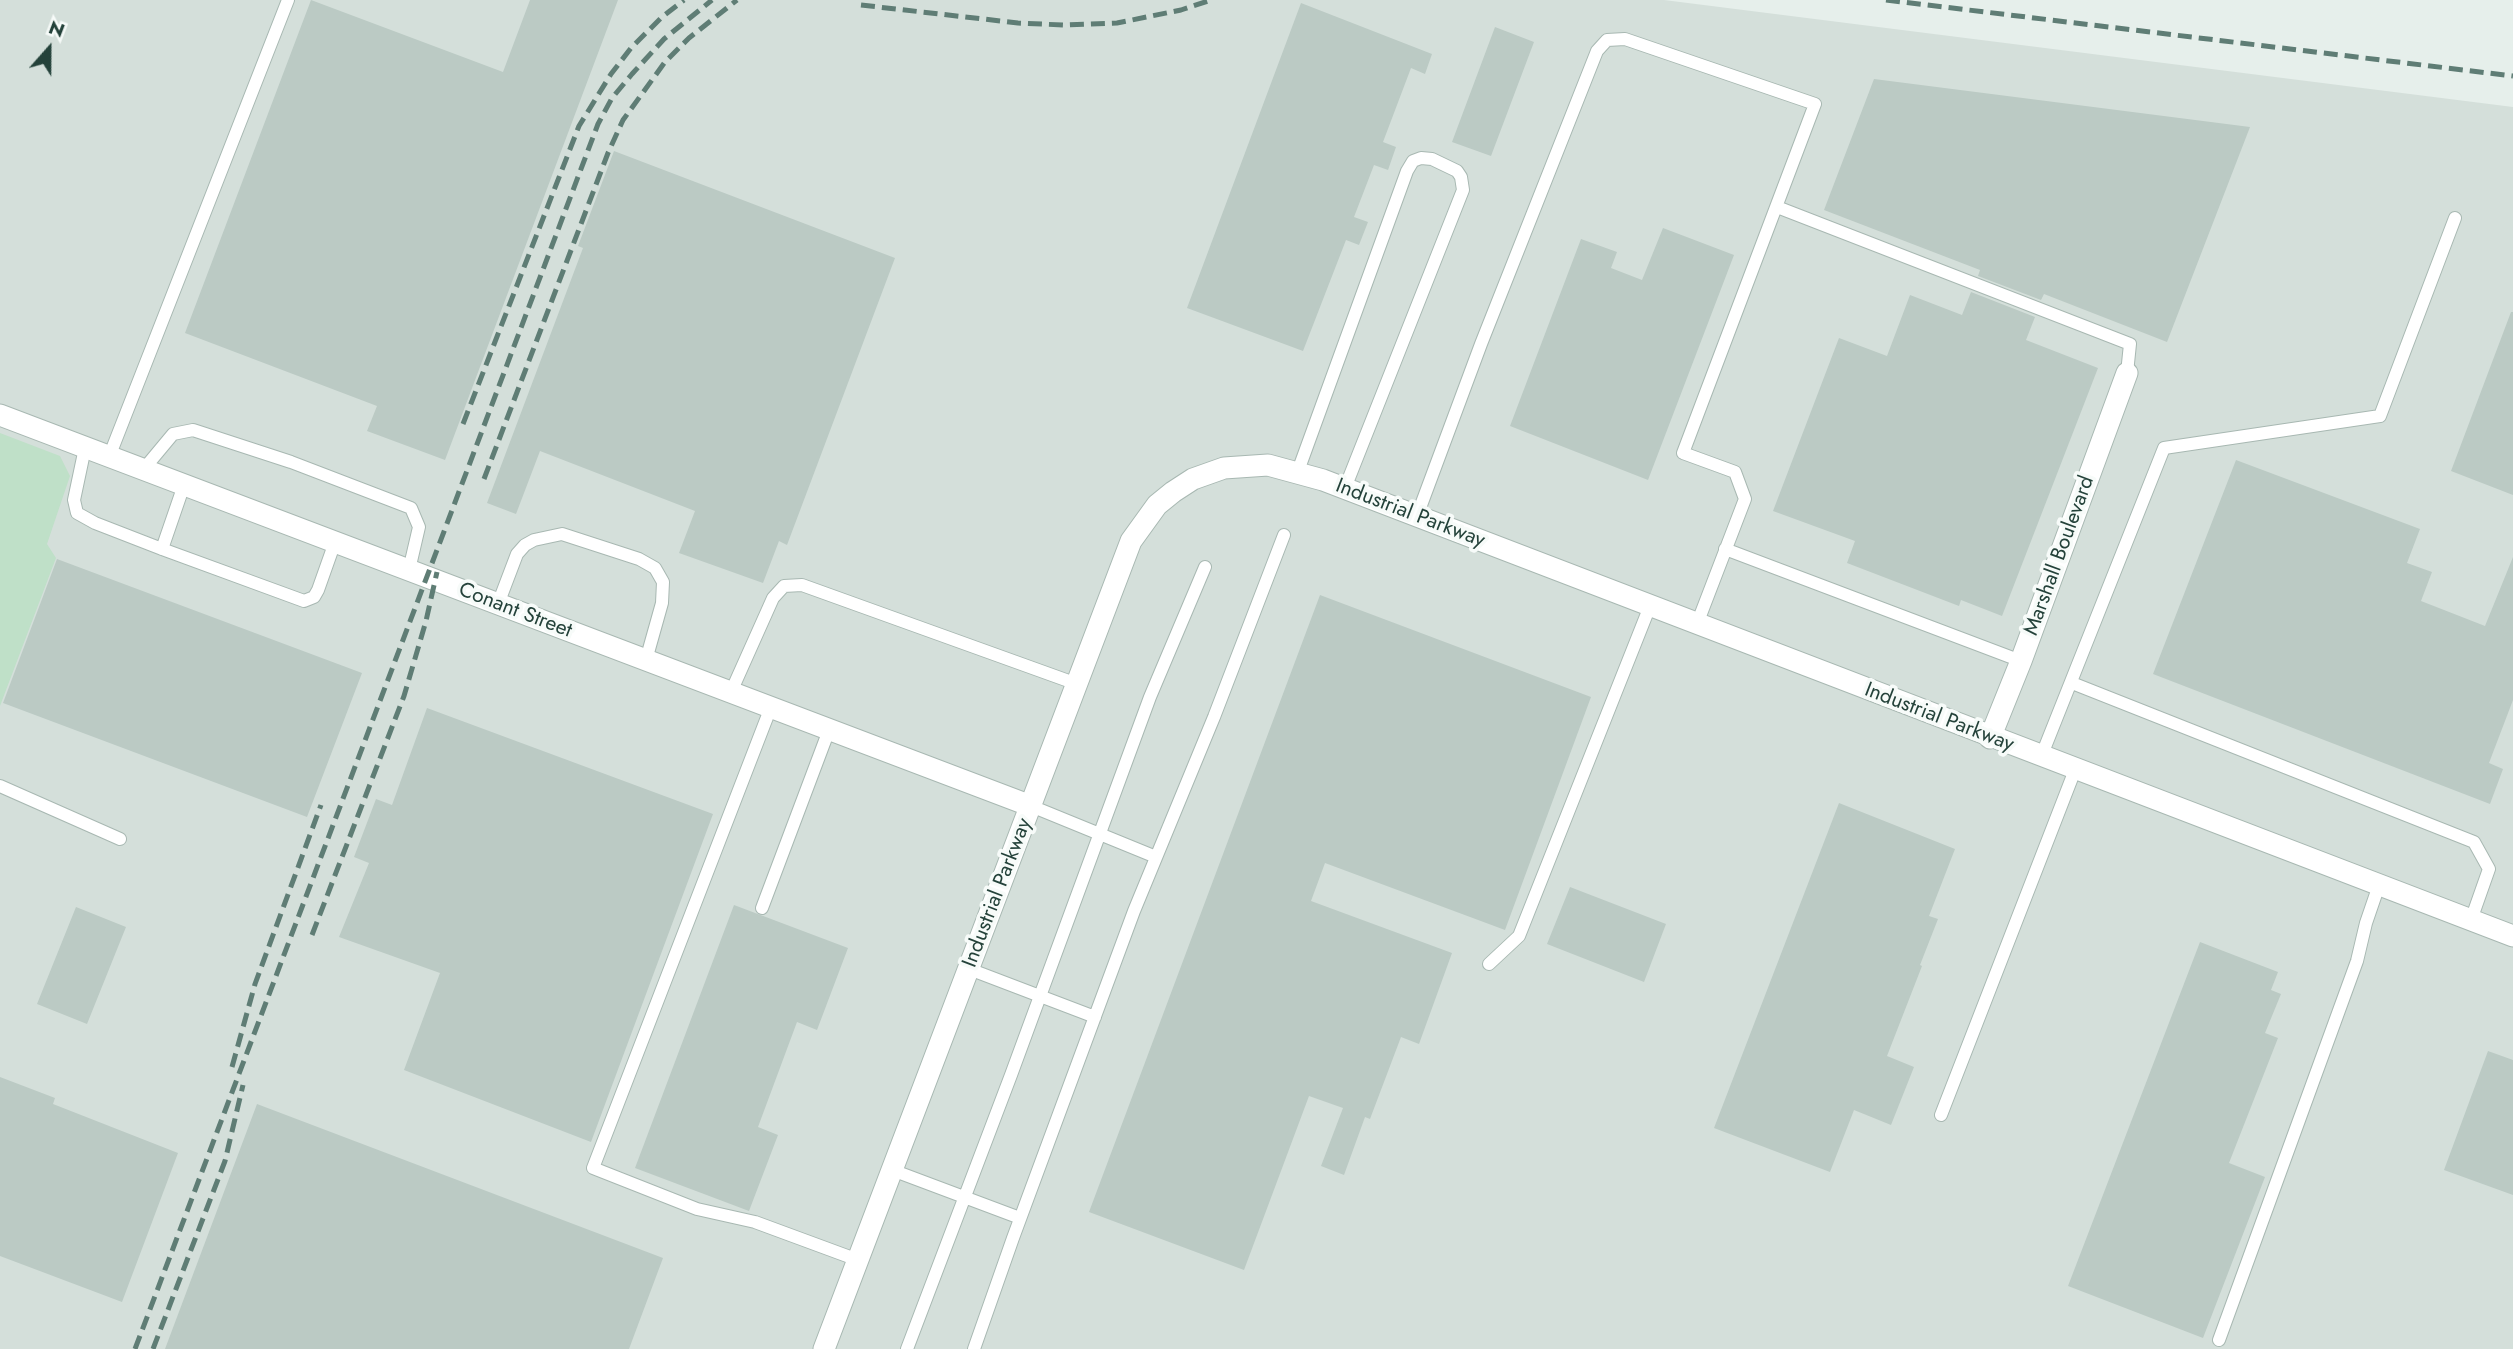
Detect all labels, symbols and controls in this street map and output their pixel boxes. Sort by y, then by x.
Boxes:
north arrow [14,14,84,84]
text: N [45,14,69,44]
street label: Marshall Boulevard [2019,473,2101,639]
street label: Industrial Parkway [1332,474,1488,554]
street label: Conant Street [455,578,575,644]
street label: Industrial Parkway [1861,678,2017,758]
street label: Industrial Parkway [958,815,1038,971]

